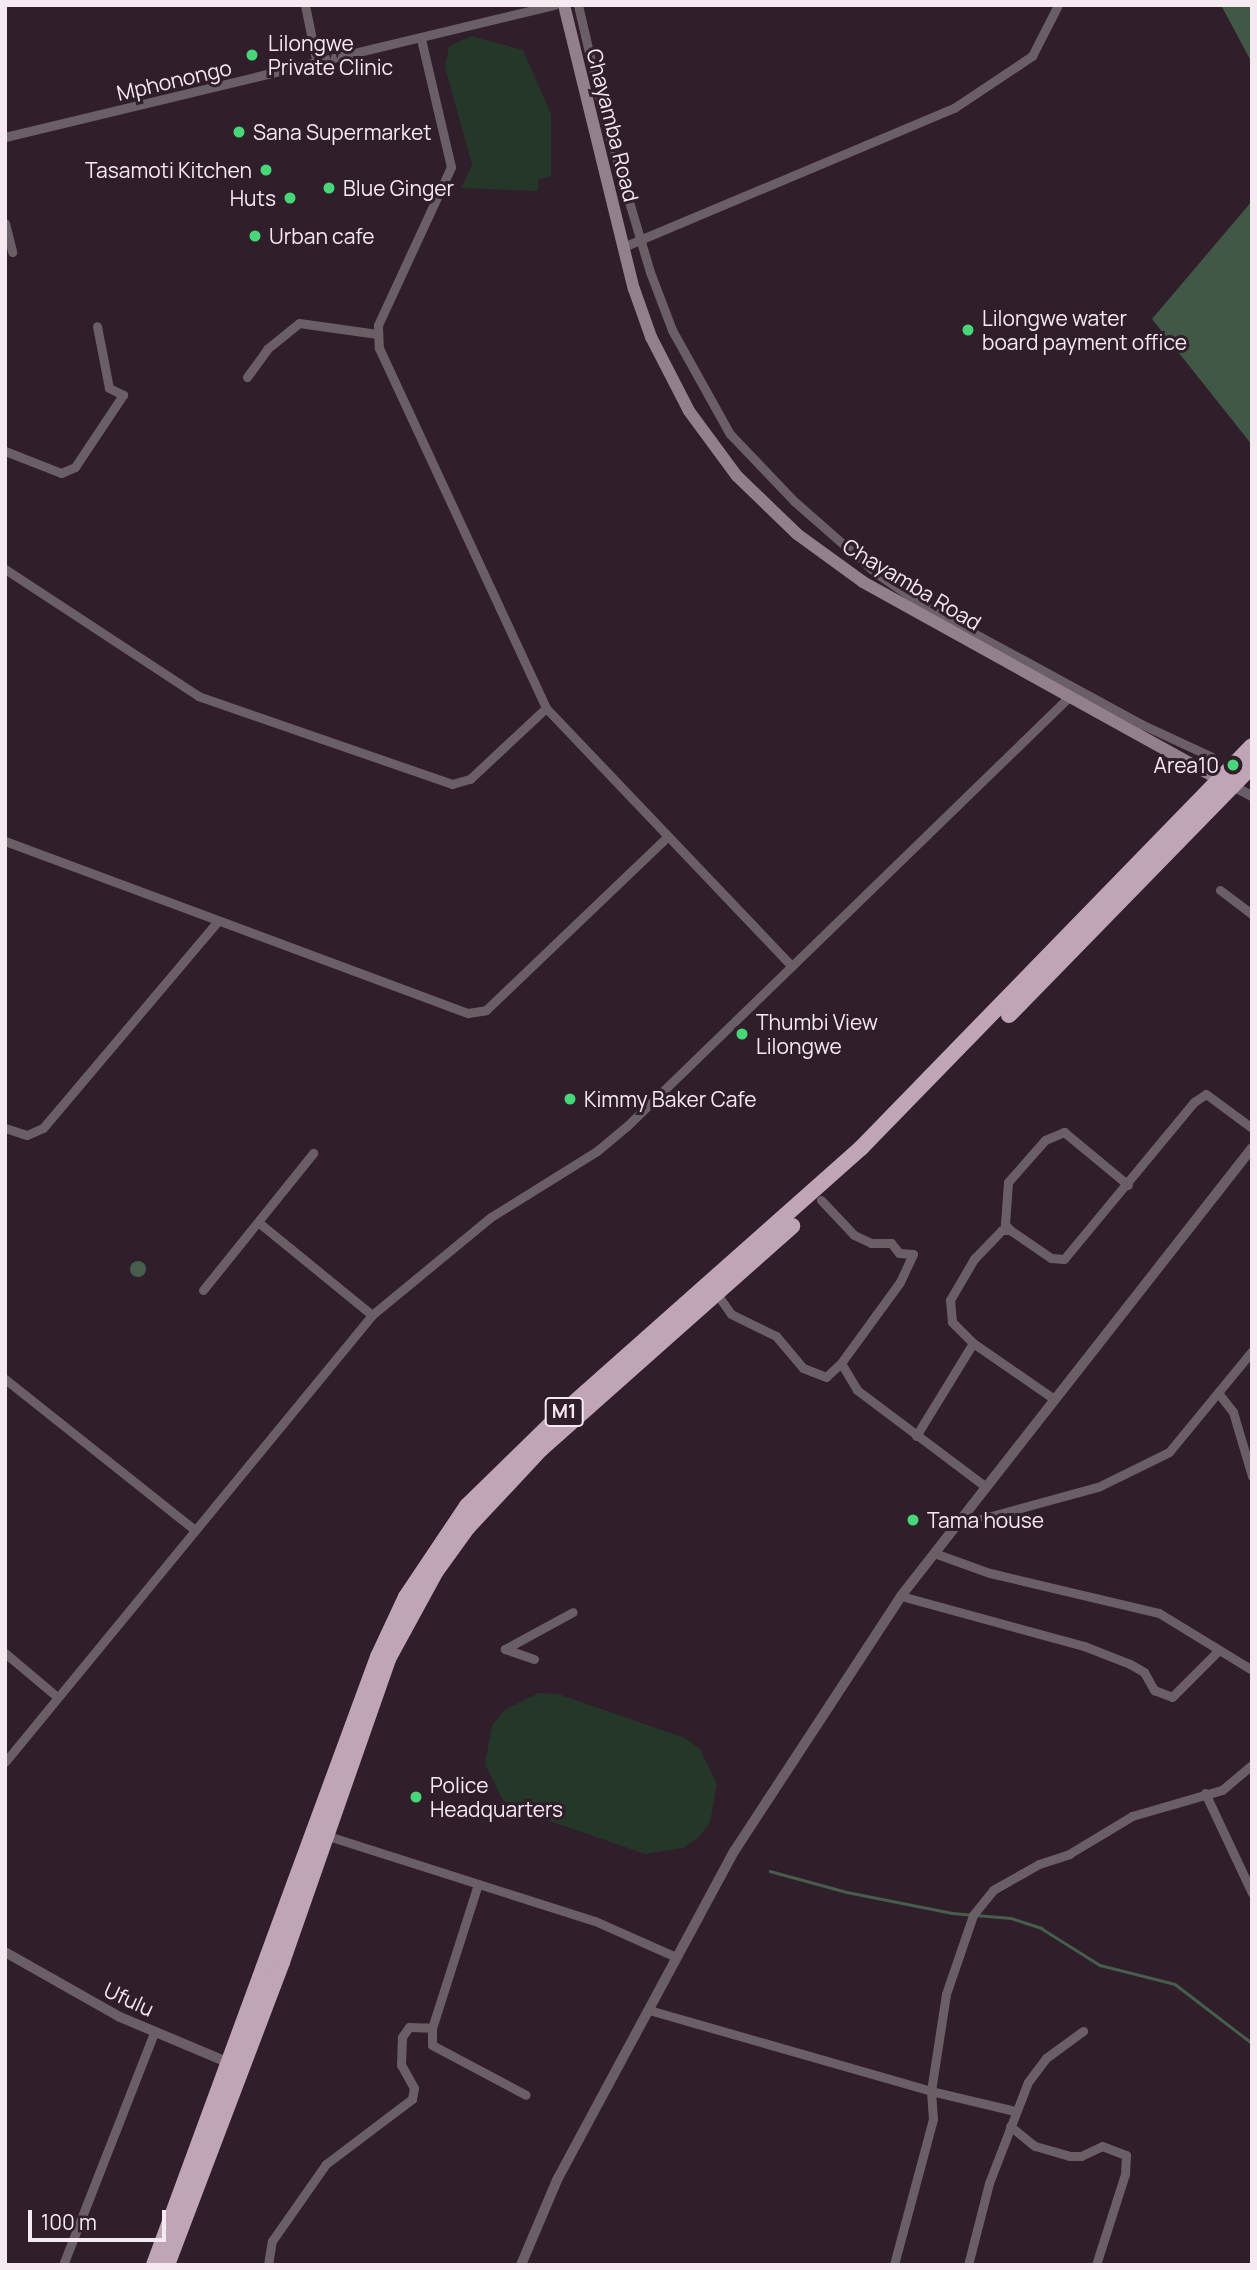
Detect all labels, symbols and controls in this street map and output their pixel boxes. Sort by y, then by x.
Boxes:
place label: Lilongwe Private Clinic [268,30,393,80]
marker: Lilongwe Private Clinic [242,45,262,65]
street label: Chayamba Road [582,46,644,204]
street label: Mphonongo [114,55,234,105]
place label: Sana Supermarket [253,119,432,145]
marker: Sana Supermarket [231,124,247,140]
place label: Tasamoti Kitchen [85,157,252,183]
marker: Tasamoti Kitchen [258,162,274,178]
place label: Blue Ginger [343,175,454,201]
marker: Blue Ginger [321,180,337,196]
place label: Huts [230,185,276,211]
marker: Huts [282,190,298,206]
place label: Urban cafe [269,223,375,249]
marker: Urban cafe [247,228,263,244]
place label: Lilongwe water board payment office [982,305,1187,355]
marker: Lilongwe water board payment office [960,322,976,338]
street label: Chayamba Road [838,533,986,635]
place label: Area10 [1154,752,1219,778]
marker: Area10 [1225,757,1241,773]
place label: Thumbi View Lilongwe [756,1009,878,1059]
marker: Thumbi View Lilongwe [734,1026,750,1042]
place label: Kimmy Baker Cafe [584,1086,757,1112]
marker: Kimmy Baker Cafe [562,1091,578,1107]
road number: M1 [543,1396,585,1428]
place label: Tama house [927,1507,1044,1533]
marker: Tama house [905,1512,921,1528]
place label: Police Headquarters [430,1772,563,1822]
marker: Police Headquarters [408,1789,424,1805]
street label: Ufulu [100,1977,158,2021]
scale bar [32,2196,170,2240]
text: 100 m [41,2208,97,2236]

